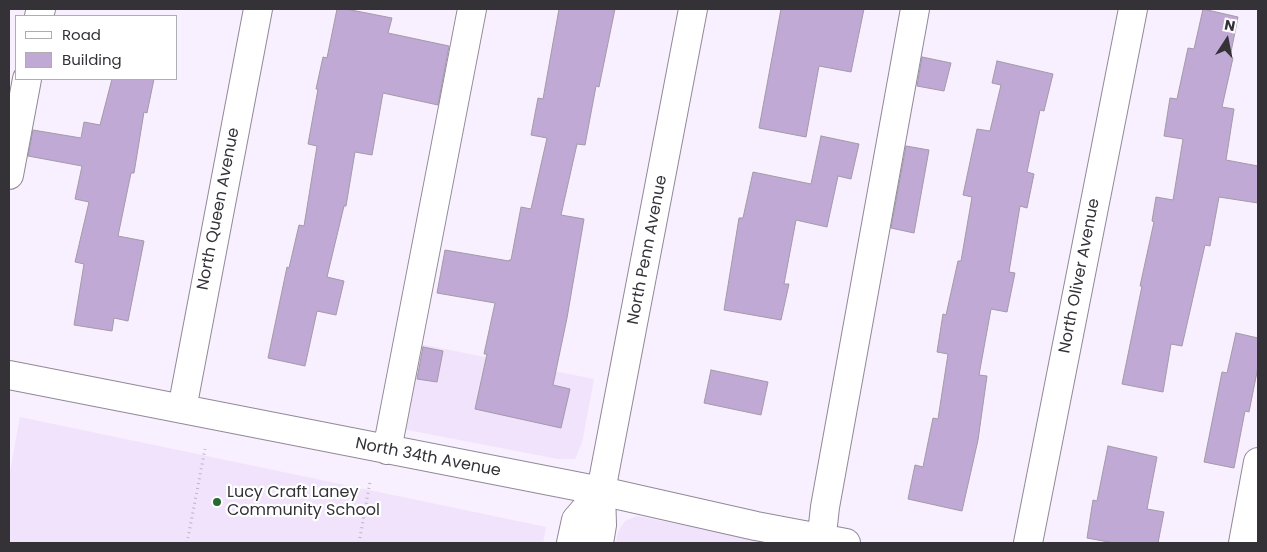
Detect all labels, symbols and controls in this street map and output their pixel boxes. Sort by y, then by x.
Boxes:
text: N [1223,14,1237,36]
legend [15,15,178,80]
north arrow [1202,15,1252,65]
text: Road [62,24,101,45]
text: Building [62,49,122,70]
street label: North Queen Avenue [194,126,244,292]
street label: North Penn Avenue [624,174,672,326]
street label: North Oliver Avenue [1056,197,1104,355]
street label: North 34th Avenue [354,434,502,482]
place label: Lucy Craft Laney Community School [227,483,380,521]
marker: Lucy Craft Laney Community School [211,496,223,508]

